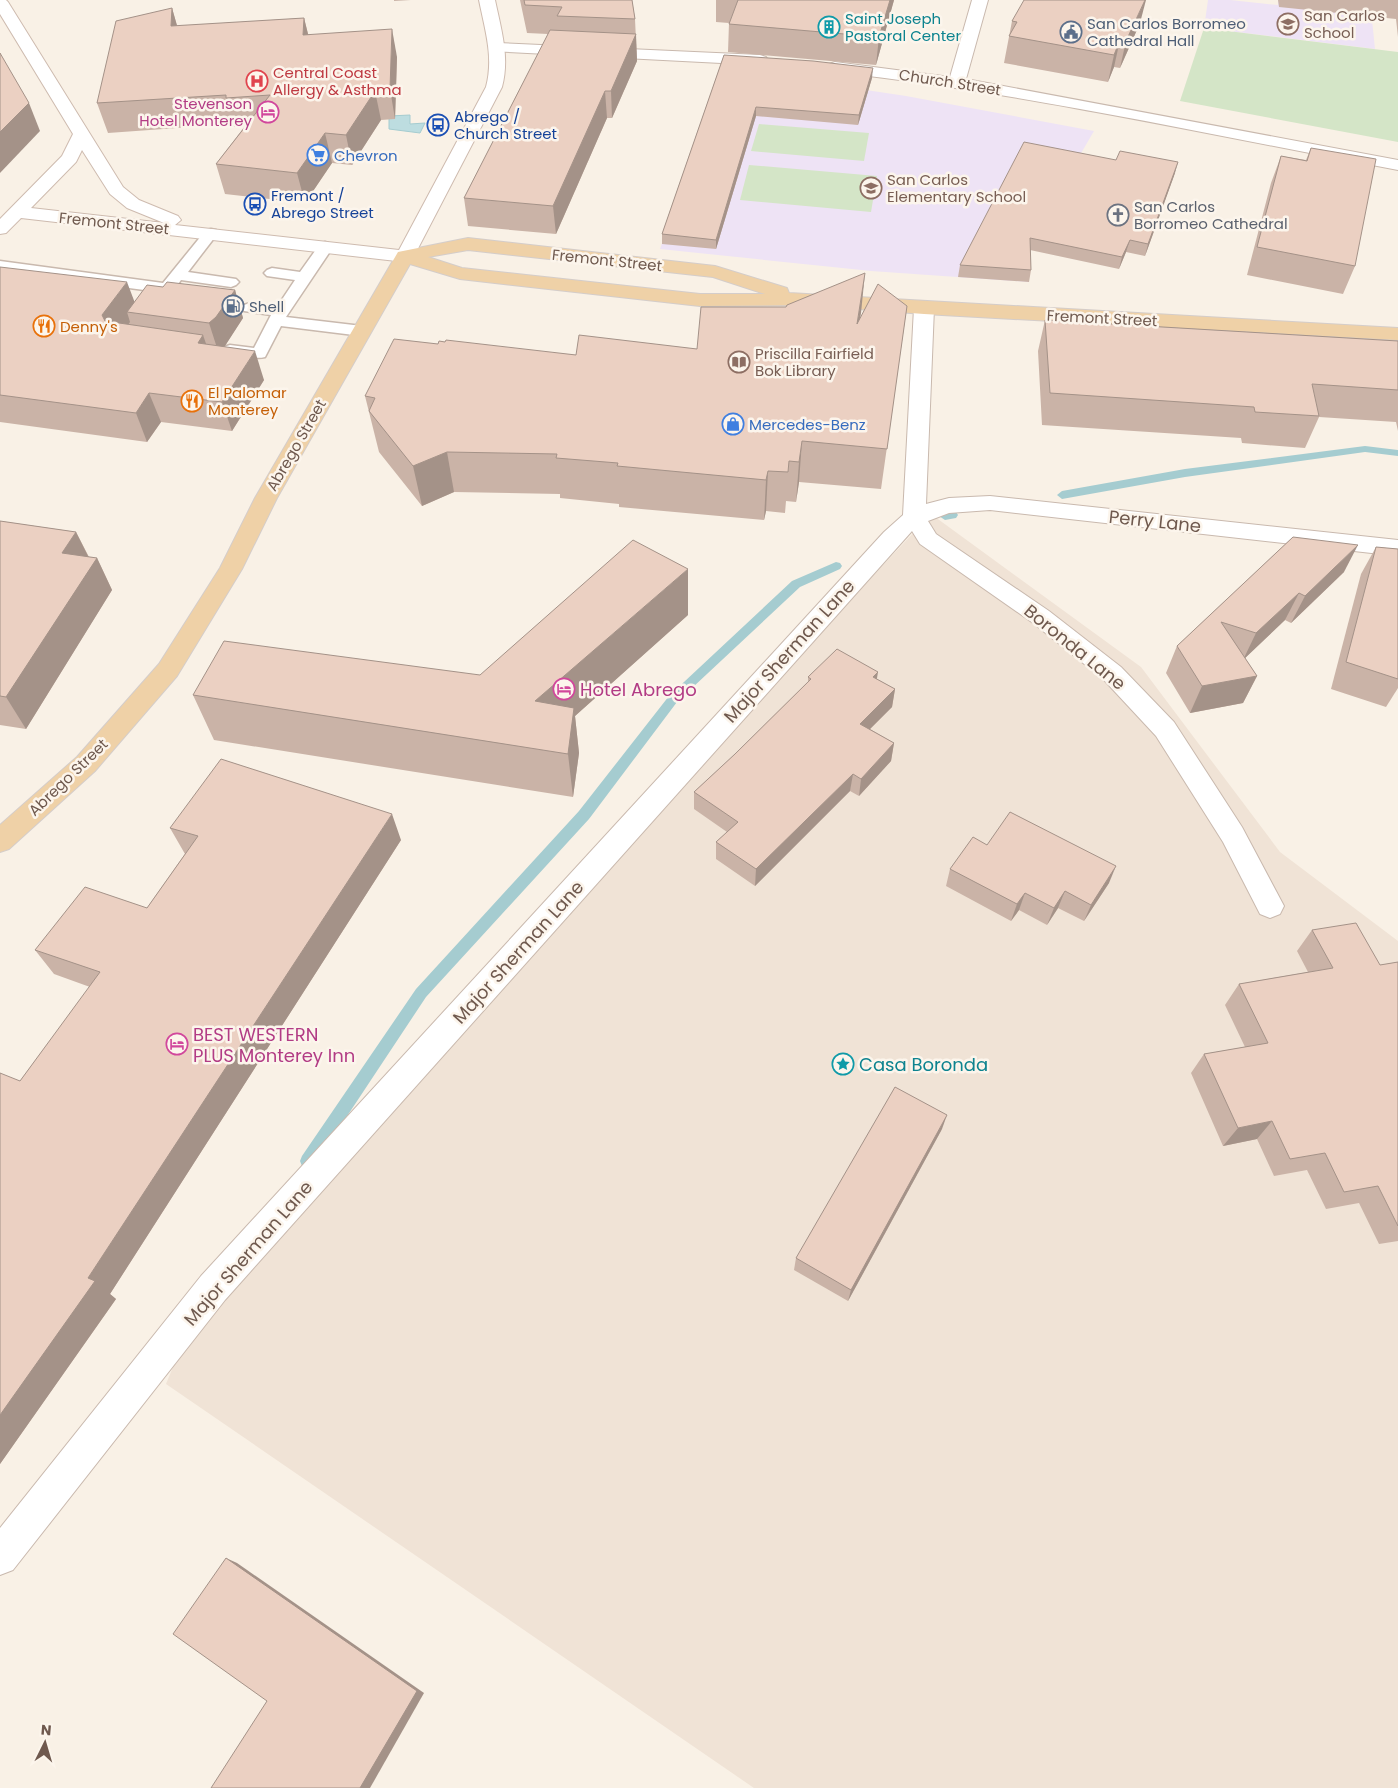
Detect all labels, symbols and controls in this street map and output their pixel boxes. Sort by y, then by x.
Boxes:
place label: San Carlos School [1304,5,1385,43]
place label: Saint Joseph Pastoral Center [845,8,961,46]
school or university icon: San Carlos School [1276,12,1300,36]
place label: San Carlos Borromeo Cathedral Hall [1087,13,1246,51]
building icon: Saint Joseph Pastoral Center [817,15,841,39]
public building icon: San Carlos Borromeo Cathedral Hall [1059,20,1083,44]
place label: Central Coast Allergy & Asthma [273,62,402,100]
street label: Church Street [897,64,1003,100]
hospital icon: Central Coast Allergy & Asthma [245,69,269,93]
place label: Stevenson Hotel Monterey [139,93,253,131]
hotel icon: Stevenson Hotel Monterey [256,100,280,124]
place label: Abrego / Church Street [454,106,557,144]
bus stop icon: Abrego / Church Street [426,113,450,137]
supermarket icon: Chevron [306,143,330,167]
place label: Chevron [334,145,398,166]
place label: San Carlos Elementary School [887,169,1026,207]
school or university icon: San Carlos Elementary School [859,176,883,200]
place label: Fremont / Abrego Street [271,185,374,223]
bus stop icon: Fremont / Abrego Street [243,192,267,216]
place label: San Carlos Borromeo Cathedral [1134,196,1288,234]
church icon: San Carlos Borromeo Cathedral [1106,203,1130,227]
street label: Fremont Street [58,207,170,239]
street label: Fremont Street [551,244,663,276]
fuel station icon: Shell [221,294,245,318]
place label: Shell [249,296,284,317]
street label: Fremont Street [1046,305,1158,331]
restaurant icon: Denny's [32,314,56,338]
place label: Denny's [60,316,118,337]
place label: Priscilla Fairfield Bok Library [755,343,874,381]
library icon: Priscilla Fairfield Bok Library [727,350,751,374]
place label: El Palomar Monterey [208,382,287,420]
restaurant icon: El Palomar Monterey [180,389,204,413]
street label: Abrego Street [261,395,331,495]
shop icon: Mercedes-Benz [721,412,745,436]
place label: Mercedes-Benz [749,414,866,435]
street label: Perry Lane [1108,504,1202,538]
street label: Major Sherman Lane [718,574,860,728]
street label: Boronda Lane [1019,598,1131,696]
hotel icon: Hotel Abrego [552,677,576,701]
place label: Hotel Abrego [580,677,697,702]
street label: Abrego Street [24,734,112,820]
street label: Major Sherman Lane [447,875,589,1029]
place label: BEST WESTERN PLUS Monterey Inn [193,1022,355,1068]
hotel icon: BEST WESTERN PLUS Monterey Inn [165,1032,189,1056]
place icon: Casa Boronda [831,1052,855,1076]
place label: Casa Boronda [859,1052,988,1077]
street label: Major Sherman Lane [178,1175,318,1331]
north arrow [20,1718,70,1768]
text: N [40,1720,52,1740]

